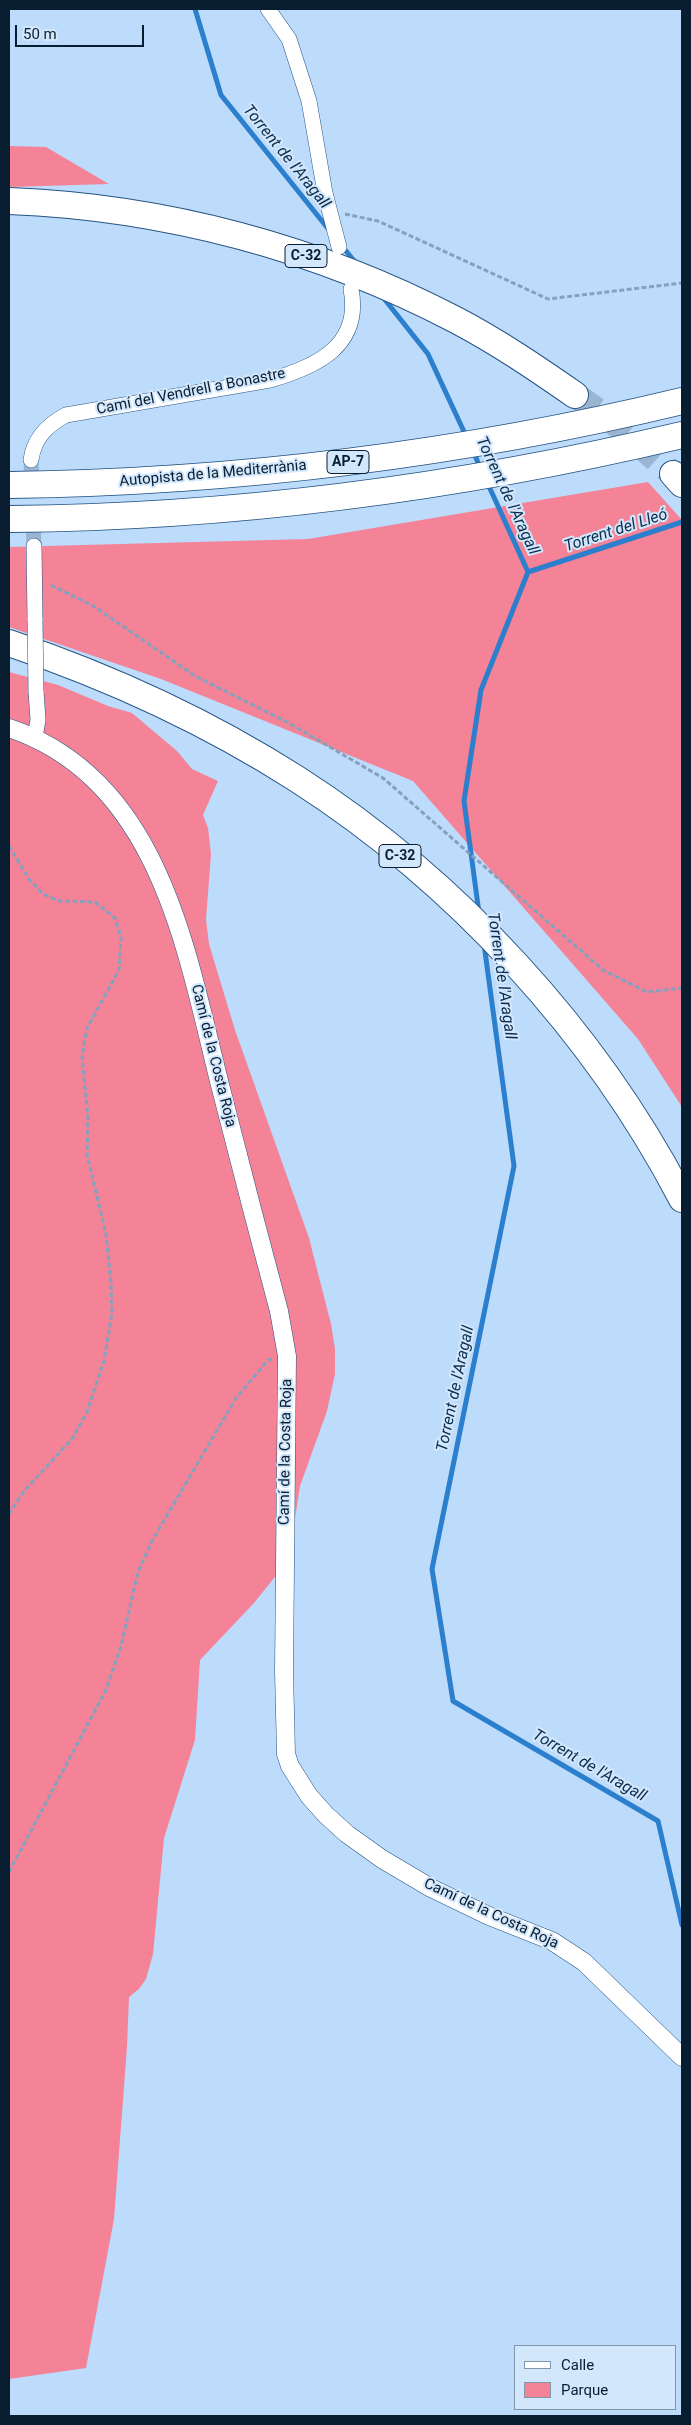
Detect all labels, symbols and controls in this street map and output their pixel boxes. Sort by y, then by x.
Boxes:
scale bar [18,15,146,47]
text: 50 m [23,25,57,43]
water label: Torrent de l'Aragall [238,101,334,213]
road number: C-32 [285,245,327,268]
street label: Camí del Vendrell a Bonastre [95,365,287,419]
water label: Torrent de l'Aragall [471,434,543,558]
road number: AP-7 [327,451,369,474]
street label: Autopista de la Mediterrània [119,457,307,491]
water label: Torrent del Lleó [562,505,670,557]
road number: C-32 [379,844,421,868]
water label: Torrent de l'Aragall [483,911,519,1041]
street label: Camí de la Costa Roja [187,983,239,1129]
water label: Torrent de l'Aragall [433,1324,479,1454]
street label: Camí de la Costa Roja [276,1379,296,1525]
water label: Torrent de l'Aragall [529,1726,649,1806]
street label: Camí de la Costa Roja [421,1875,561,1953]
legend [514,2345,676,2410]
text: Calle [561,2356,594,2374]
text: Parque [561,2381,608,2399]

